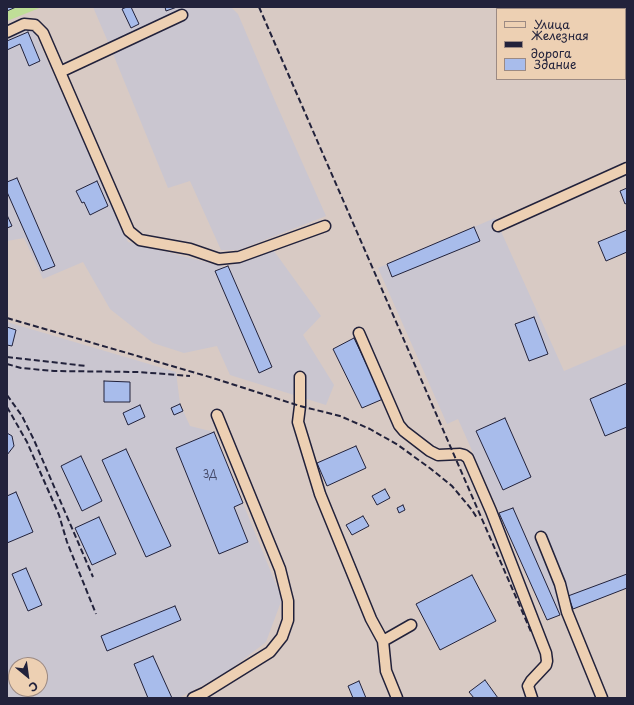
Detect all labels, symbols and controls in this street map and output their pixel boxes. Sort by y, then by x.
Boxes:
legend [496,8,626,80]
text: Улица [534,15,570,33]
text: Железная дорога [531,26,589,62]
text: Здание [534,55,576,73]
house number: 3Д [203,469,217,481]
north arrow [8,657,48,697]
text: С [26,678,41,696]

